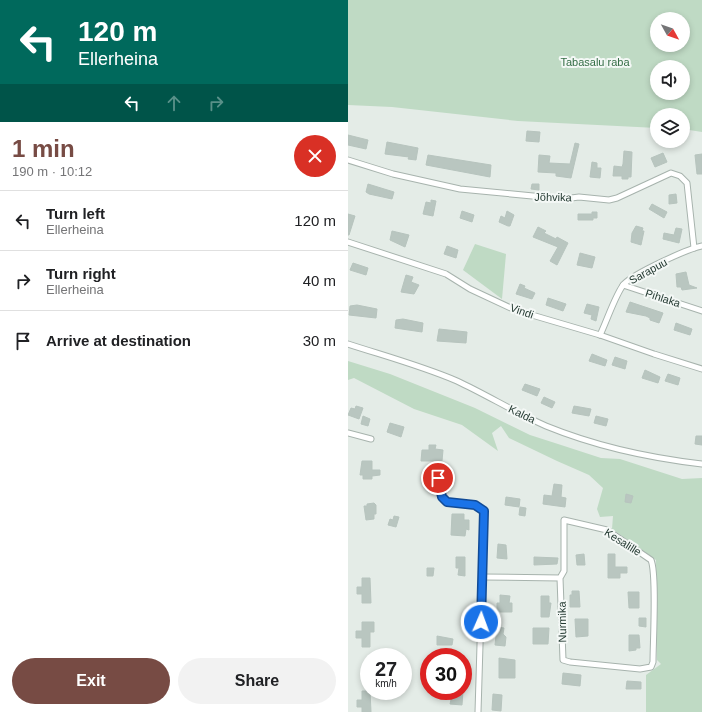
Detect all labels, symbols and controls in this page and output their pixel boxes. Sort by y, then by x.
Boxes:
north arrow [650,12,690,52]
map controls [650,12,690,148]
icon: left [12,16,64,68]
text: 120 m [78,16,157,47]
text: Ellerheina [78,49,158,69]
park label: Tabasalu raba [560,56,630,68]
button: sound [650,60,690,100]
icon: left [121,92,143,114]
icon: ahead [163,92,185,114]
icon: right [205,92,227,114]
button: layers [650,108,690,148]
text: 1 min [12,135,75,162]
button: close [294,135,336,177]
text: 190 m · 10:12 [12,164,92,179]
street label: Jõhvika [534,191,573,203]
text: Turn left [46,205,105,222]
icon: left [12,210,34,232]
text: 120 m [294,212,336,229]
text: Ellerheina [46,222,104,237]
street label: Sarapuu [627,256,669,286]
text: Turn right [46,265,116,282]
icon: right [12,270,34,292]
text: 40 m [303,272,336,289]
text: Ellerheina [46,282,104,297]
street label: Pihlaka [644,287,683,310]
street label: Vindi [509,301,535,321]
icon: arrive [12,330,34,352]
text: Arrive at destination [46,332,191,349]
text: 30 m [303,332,336,349]
street label: Kalda [507,402,538,426]
pin [421,461,455,495]
icon: arrive [427,467,449,489]
street label: Kesalille [602,526,644,558]
position arrow [460,601,502,643]
street label: Nurmika [556,601,568,643]
speed limit sign: 30 [420,648,472,700]
button: Exit [12,658,170,704]
button: Share [178,658,336,704]
text: 27 [375,658,397,680]
text: km/h [375,678,397,689]

